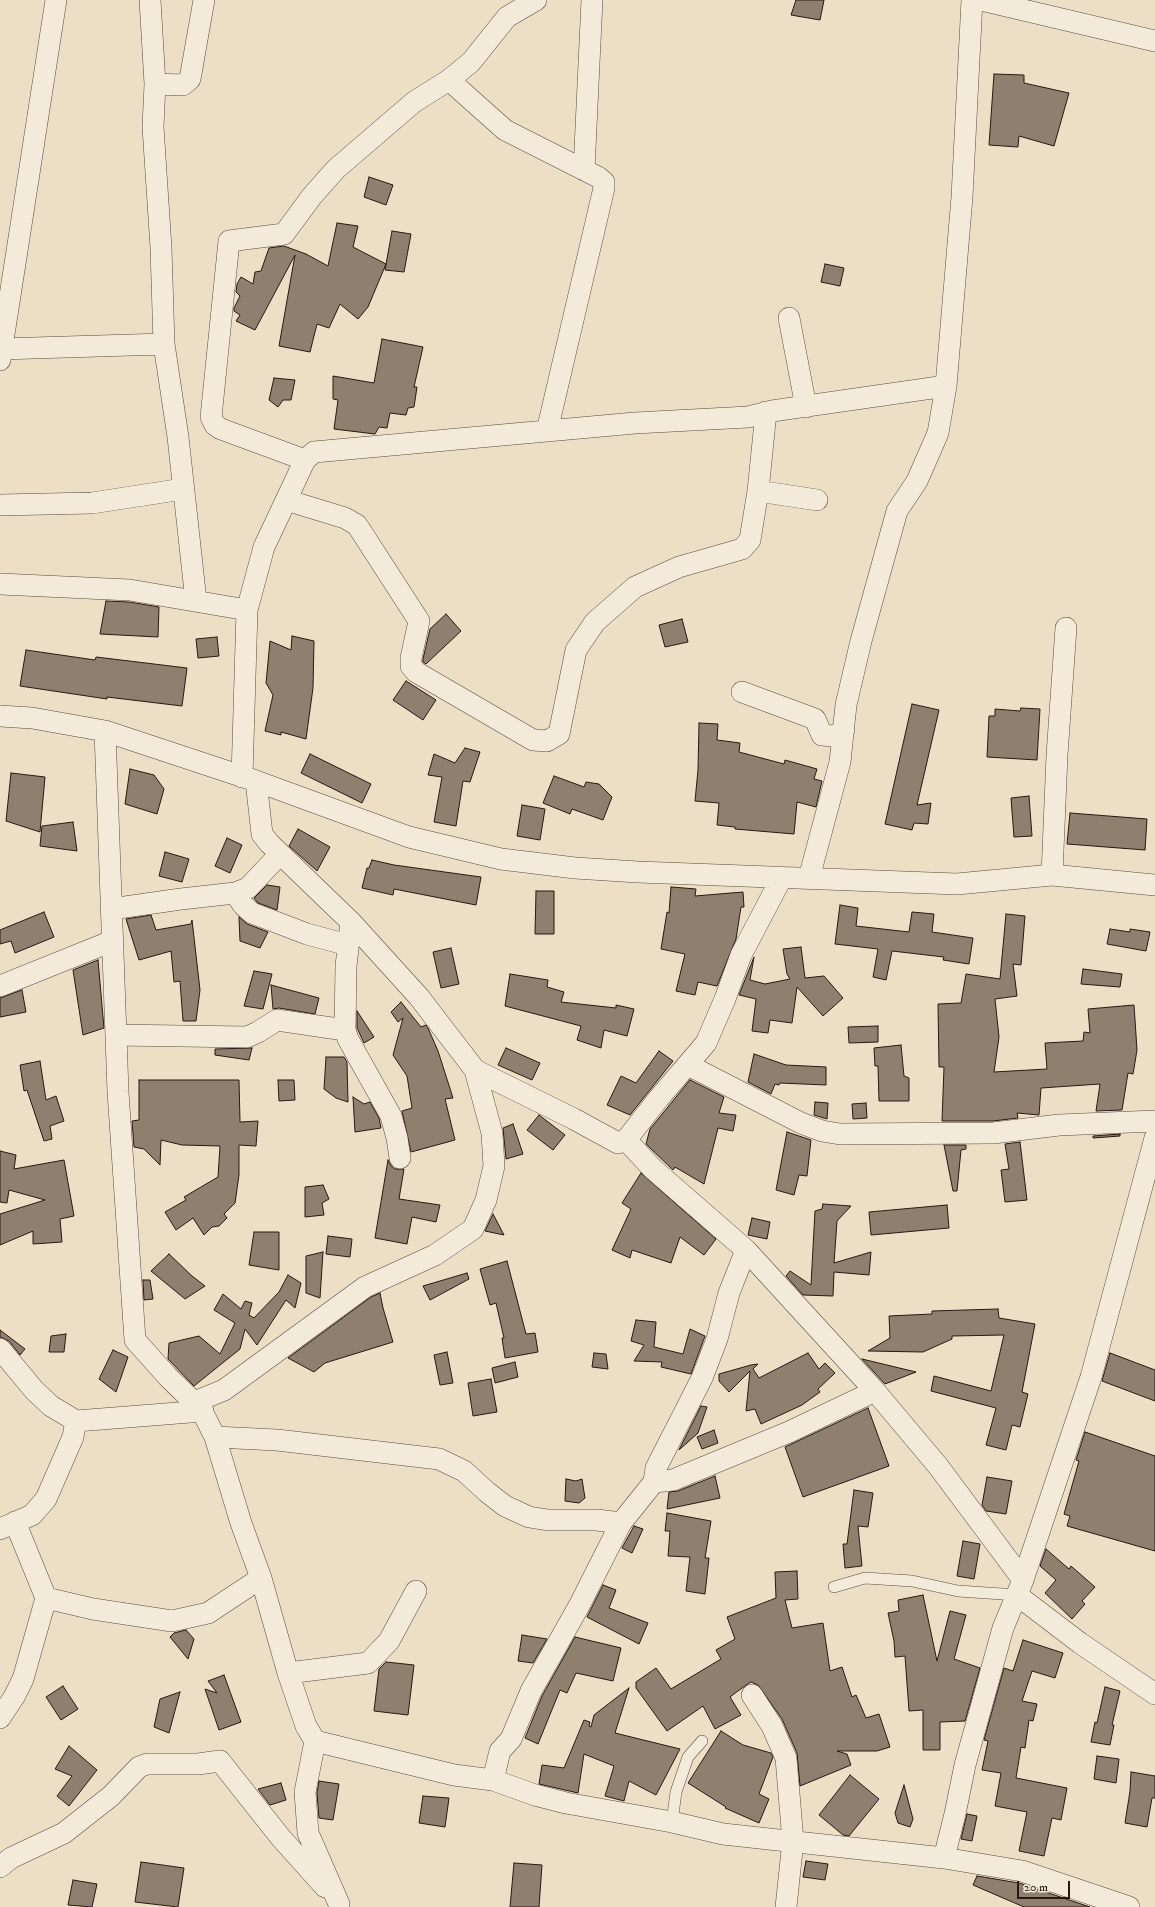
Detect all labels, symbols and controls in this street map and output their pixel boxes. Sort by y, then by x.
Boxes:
scale bar [1019,1873,1072,1899]
text: 20 m [1024,1880,1048,1895]

